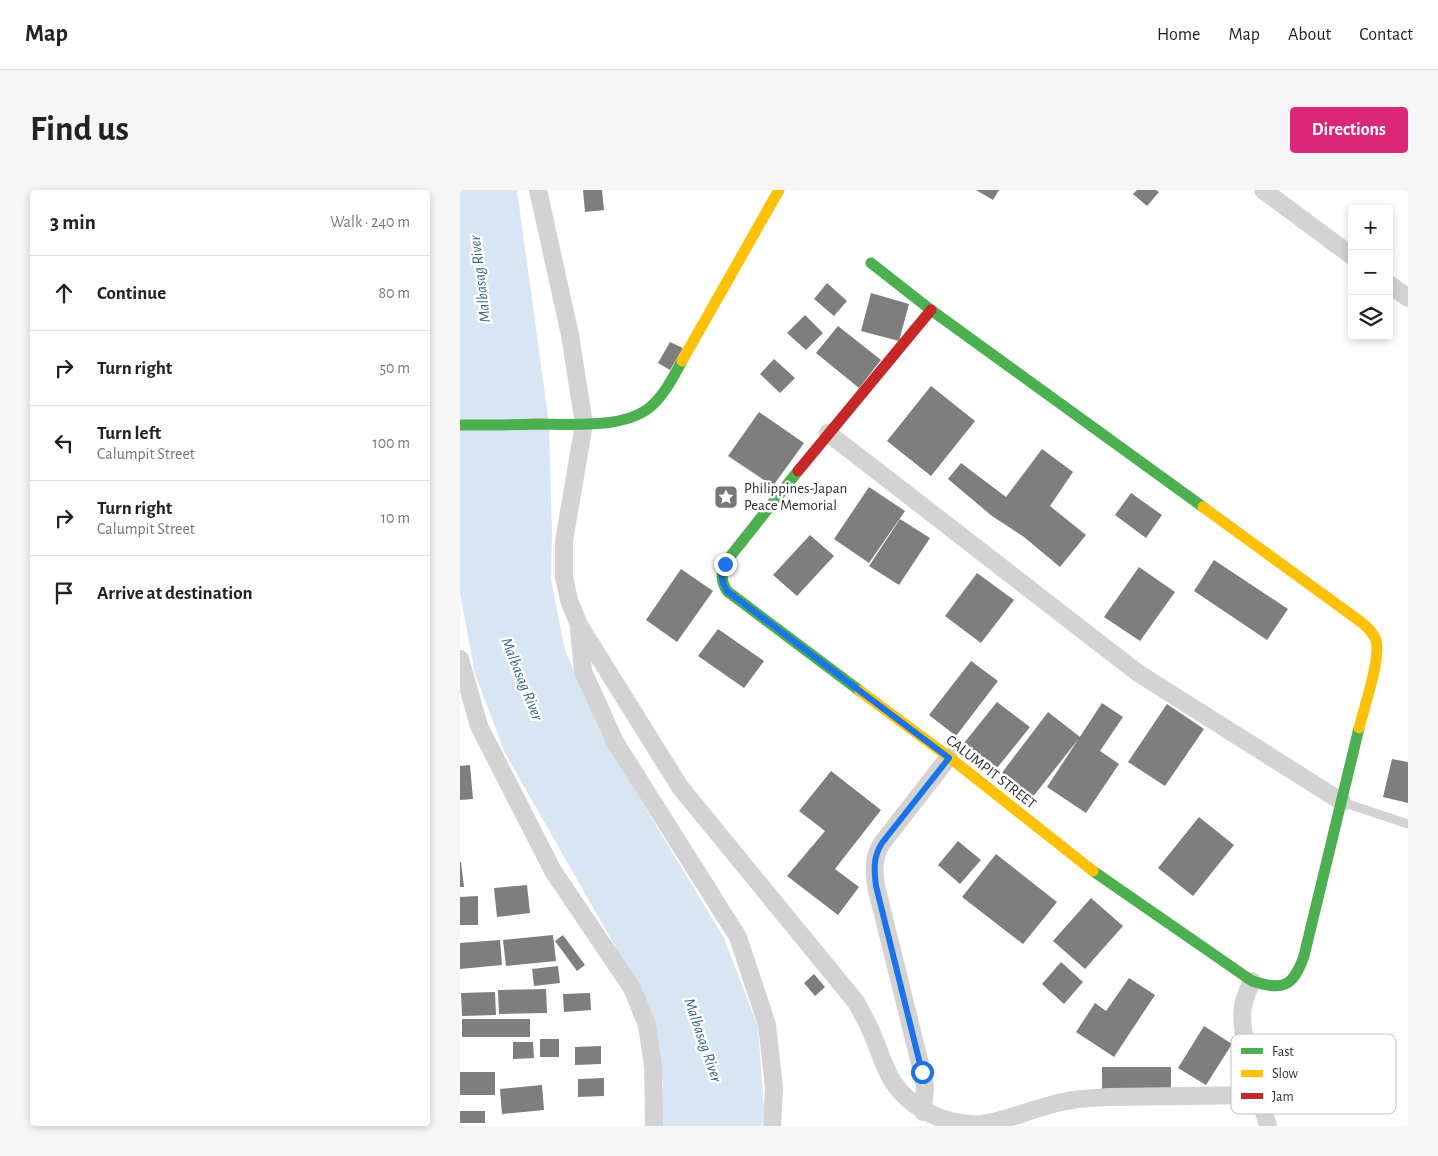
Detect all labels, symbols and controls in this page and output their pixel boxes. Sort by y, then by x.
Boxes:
text: Map [25,22,68,46]
text: Home [1157,26,1200,44]
text: Map [1228,26,1260,44]
text: About [1288,26,1331,44]
text: Contact [1359,26,1413,44]
button: Directions [1290,107,1408,153]
text: Find us [30,112,129,147]
map controls [1348,205,1393,340]
button: + [1348,205,1393,250]
text: 3 min [50,212,96,233]
text: Walk · 240 m [330,214,410,230]
water label: Malbasag River [467,234,493,324]
button: − [1348,250,1393,295]
icon: ahead [50,279,78,307]
text: Continue [97,284,166,303]
text: 80 m [379,285,410,301]
button: layers [1348,295,1393,340]
icon: right [50,354,78,382]
text: Turn right [97,359,172,378]
text: 50 m [379,360,410,376]
text: Turn left [97,424,161,443]
icon: left [50,429,78,457]
text: 100 m [372,435,410,451]
text: Calumpit Street [97,446,195,462]
place label: Philippines-Japan Peace Memorial [744,481,847,513]
place icon: Philippines-Japan Peace Memorial [713,484,739,510]
text: Turn right [97,499,172,518]
icon: right [50,504,78,532]
text: 10 m [381,510,410,526]
text: Calumpit Street [97,521,195,537]
route end [714,553,737,576]
icon: arrive [50,579,78,607]
text: Arrive at destination [97,584,253,603]
water label: Malbasag River [498,635,546,723]
street label: CALUMPIT STREET [943,732,1039,812]
water label: Malbasag River [681,996,725,1085]
legend [1231,1034,1396,1114]
text: Fast [1272,1045,1294,1059]
route start [911,1061,934,1084]
text: Slow [1272,1067,1299,1081]
text: Jam [1272,1090,1294,1104]

